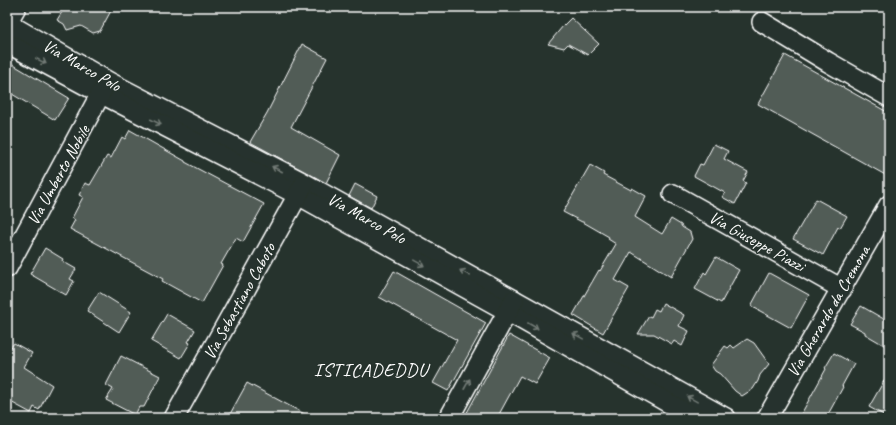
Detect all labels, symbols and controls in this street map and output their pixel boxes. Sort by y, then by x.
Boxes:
street label: Via Marco Polo [39,35,125,97]
one-way arrow [35,58,47,66]
one-way arrow [150,119,162,126]
street label: Via Umberto Nobile [22,120,95,229]
one-way arrow [272,165,284,172]
street label: Via Marco Polo [324,188,410,249]
street label: Via Giuseppe Piazzi [705,207,811,278]
street label: Via Sebastiano Caboto [199,238,281,363]
street label: Via Gherardo da Cremona [782,240,876,381]
one-way arrow [413,259,425,267]
one-way arrow [459,268,471,276]
one-way arrow [527,323,539,330]
one-way arrow [573,331,585,339]
district label: ISTICADEDDU [314,358,431,382]
one-way arrow [464,378,472,390]
one-way arrow [686,395,698,402]

